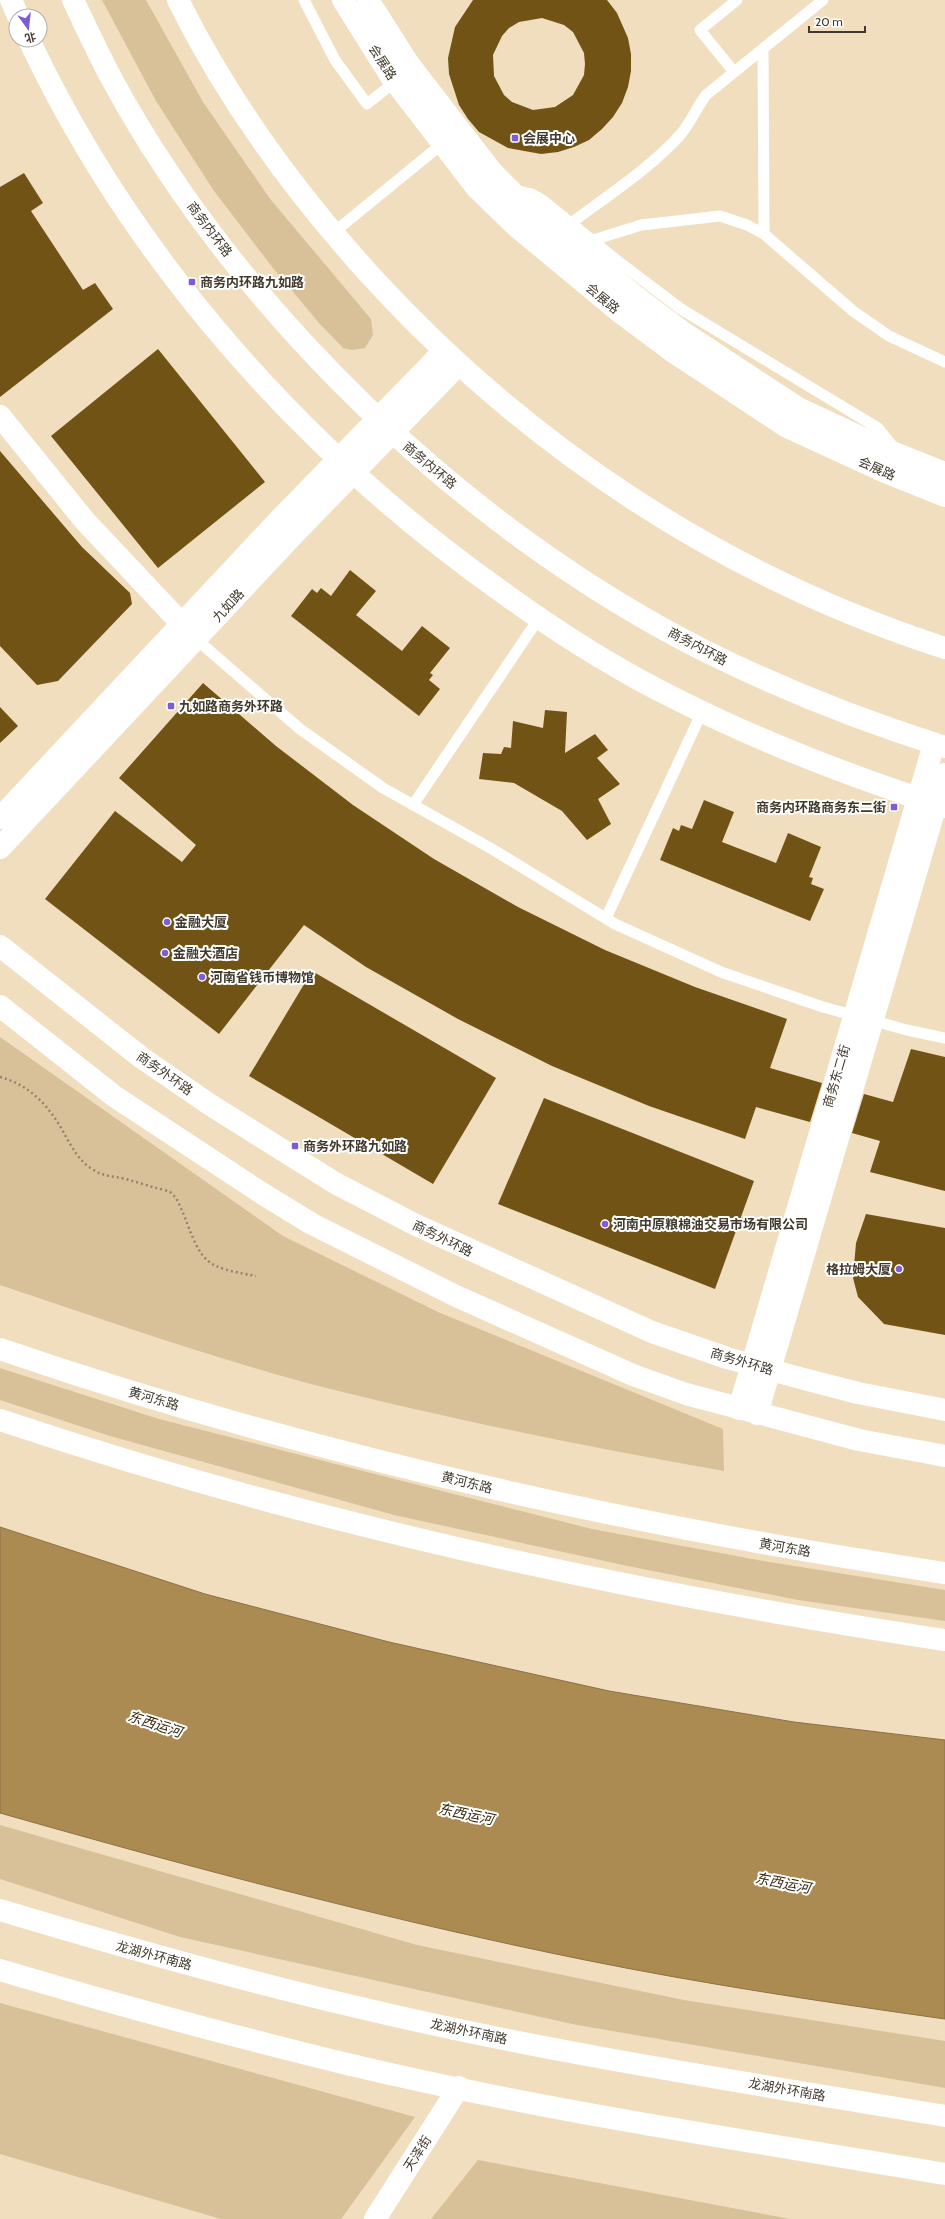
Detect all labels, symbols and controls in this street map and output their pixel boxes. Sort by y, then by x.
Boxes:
north arrow [8,8,48,48]
scale bar [809,8,865,34]
text: 20 m [815,14,843,29]
text: 北 [23,29,38,46]
street label: 会展路 [366,41,400,83]
place label: 会展中心 [523,130,575,146]
marker: 会展中心 [510,133,520,143]
street label: 商务内环路 [184,198,236,260]
place label: 商务内环路九如路 [200,274,304,290]
marker: 商务内环路九如路 [187,277,197,287]
street label: 会展路 [583,279,623,317]
street label: 商务内环路 [400,438,460,492]
street label: 会展路 [856,453,898,483]
street label: 九如路 [209,585,247,625]
street label: 商务内环路 [666,624,730,668]
place label: 九如路商务外环路 [179,698,283,714]
marker: 九如路商务外环路 [166,701,176,711]
place label: 商务内环路商务东二街 [756,799,886,815]
marker: 商务内环路商务东二街 [889,802,899,812]
place label: 金融大厦 [175,914,227,930]
marker: 金融大厦 [162,917,172,927]
place label: 金融大酒店 [173,945,238,961]
marker: 金融大酒店 [160,948,170,958]
place label: 河南省钱币博物馆 [210,969,314,985]
marker: 河南省钱币博物馆 [197,972,207,982]
street label: 商务东二街 [819,1043,853,1109]
street label: 商务外环路 [134,1048,196,1098]
place label: 商务外环路九如路 [303,1138,407,1154]
marker: 商务外环路九如路 [290,1141,300,1151]
place label: 河南中原粮棉油交易市场有限公司 [613,1216,808,1232]
street label: 商务外环路 [410,1217,476,1259]
marker: 河南中原粮棉油交易市场有限公司 [600,1219,610,1229]
place label: 格拉姆大厦 [826,1261,891,1277]
marker: 格拉姆大厦 [894,1264,904,1274]
street label: 商务外环路 [709,1344,775,1378]
street label: 黄河东路 [127,1383,181,1413]
street label: 黄河东路 [440,1468,494,1496]
street label: 黄河东路 [758,1535,812,1559]
water label: 东西运河 [126,1707,187,1742]
water label: 东西运河 [437,1799,498,1829]
water label: 东西运河 [754,1869,815,1898]
street label: 龙湖外环南路 [114,1937,194,1973]
street label: 龙湖外环南路 [429,2015,509,2047]
street label: 龙湖外环南路 [747,2074,827,2104]
street label: 天泽街 [400,2132,434,2174]

